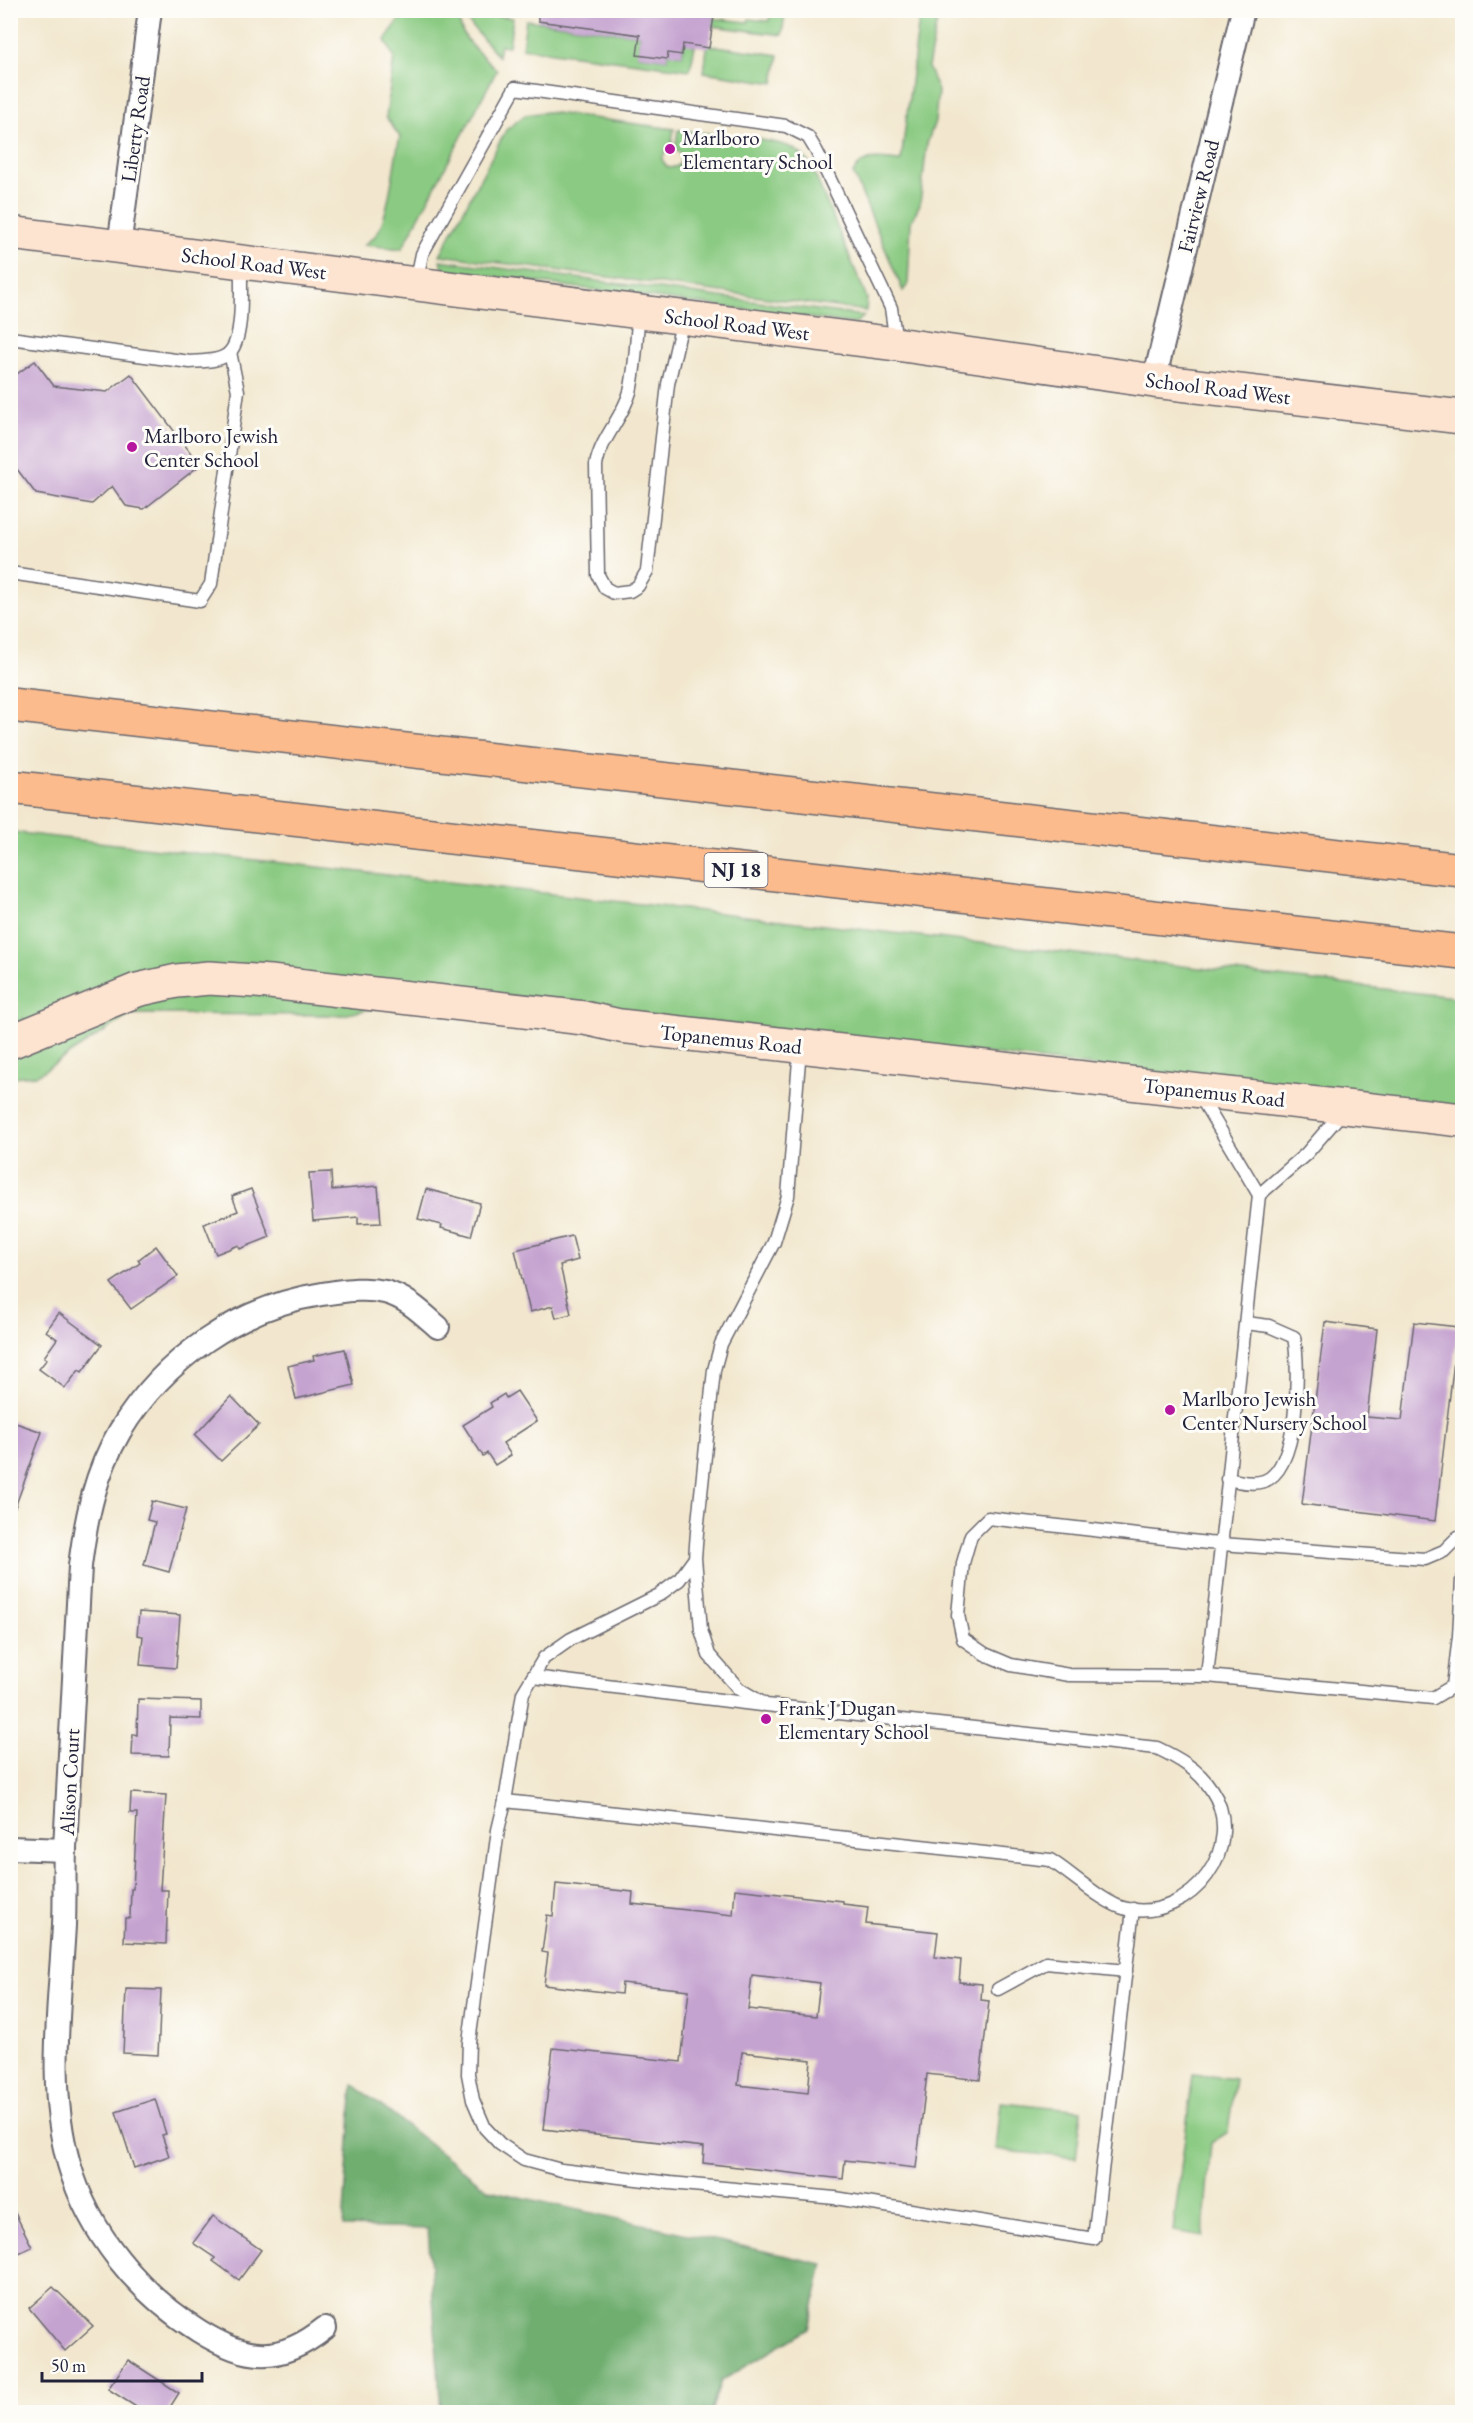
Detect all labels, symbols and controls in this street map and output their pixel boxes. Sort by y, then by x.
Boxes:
street label: Liberty Road [114,74,156,184]
place label: Marlboro Elementary School [682,124,833,175]
street label: Fairview Road [1171,136,1225,255]
marker: Marlboro Elementary School [663,142,677,156]
street label: School Road West [180,241,328,285]
street label: School Road West [663,302,811,346]
street label: School Road West [1144,366,1292,410]
place label: Marlboro Jewish Center School [144,422,278,473]
marker: Marlboro Jewish Center School [125,440,139,454]
road number: NJ 18 [704,853,768,887]
street label: Topanemus Road [659,1018,804,1060]
street label: Topanemus Road [1142,1071,1287,1113]
place label: Marlboro Jewish Center Nursery School [1182,1385,1367,1436]
marker: Marlboro Jewish Center Nursery School [1163,1403,1177,1417]
place label: Frank J Dugan Elementary School [778,1694,929,1745]
marker: Frank J Dugan Elementary School [759,1712,773,1726]
street label: Alison Court [53,1727,85,1837]
scale bar [42,2345,202,2383]
text: 50 m [51,2354,86,2377]

